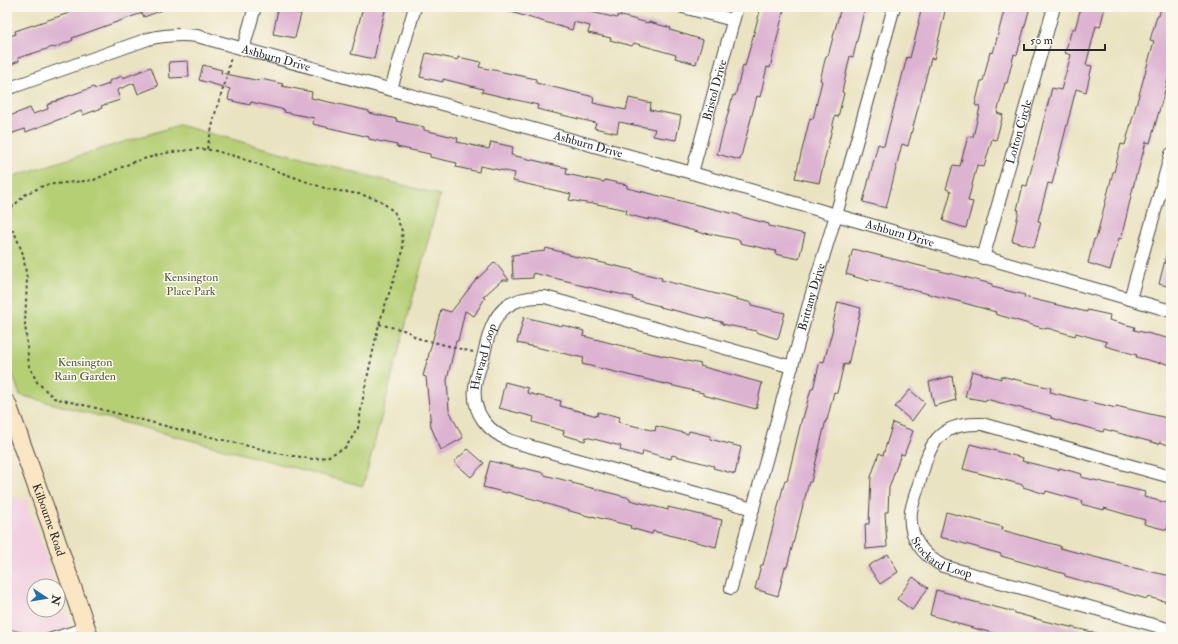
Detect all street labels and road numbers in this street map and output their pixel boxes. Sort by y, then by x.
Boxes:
street label: Ashburn Drive [239,41,312,75]
street label: Bristol Drive [700,58,730,122]
street label: Lofton Circle [1003,98,1035,166]
street label: Ashburn Drive [551,128,624,161]
street label: Ashburn Drive [863,217,936,251]
street label: Brittany Drive [795,261,829,332]
street label: Harvard Loop [468,321,500,391]
street label: Kilbourne Road [29,482,68,558]
street label: Stockard Loop [907,534,974,582]

